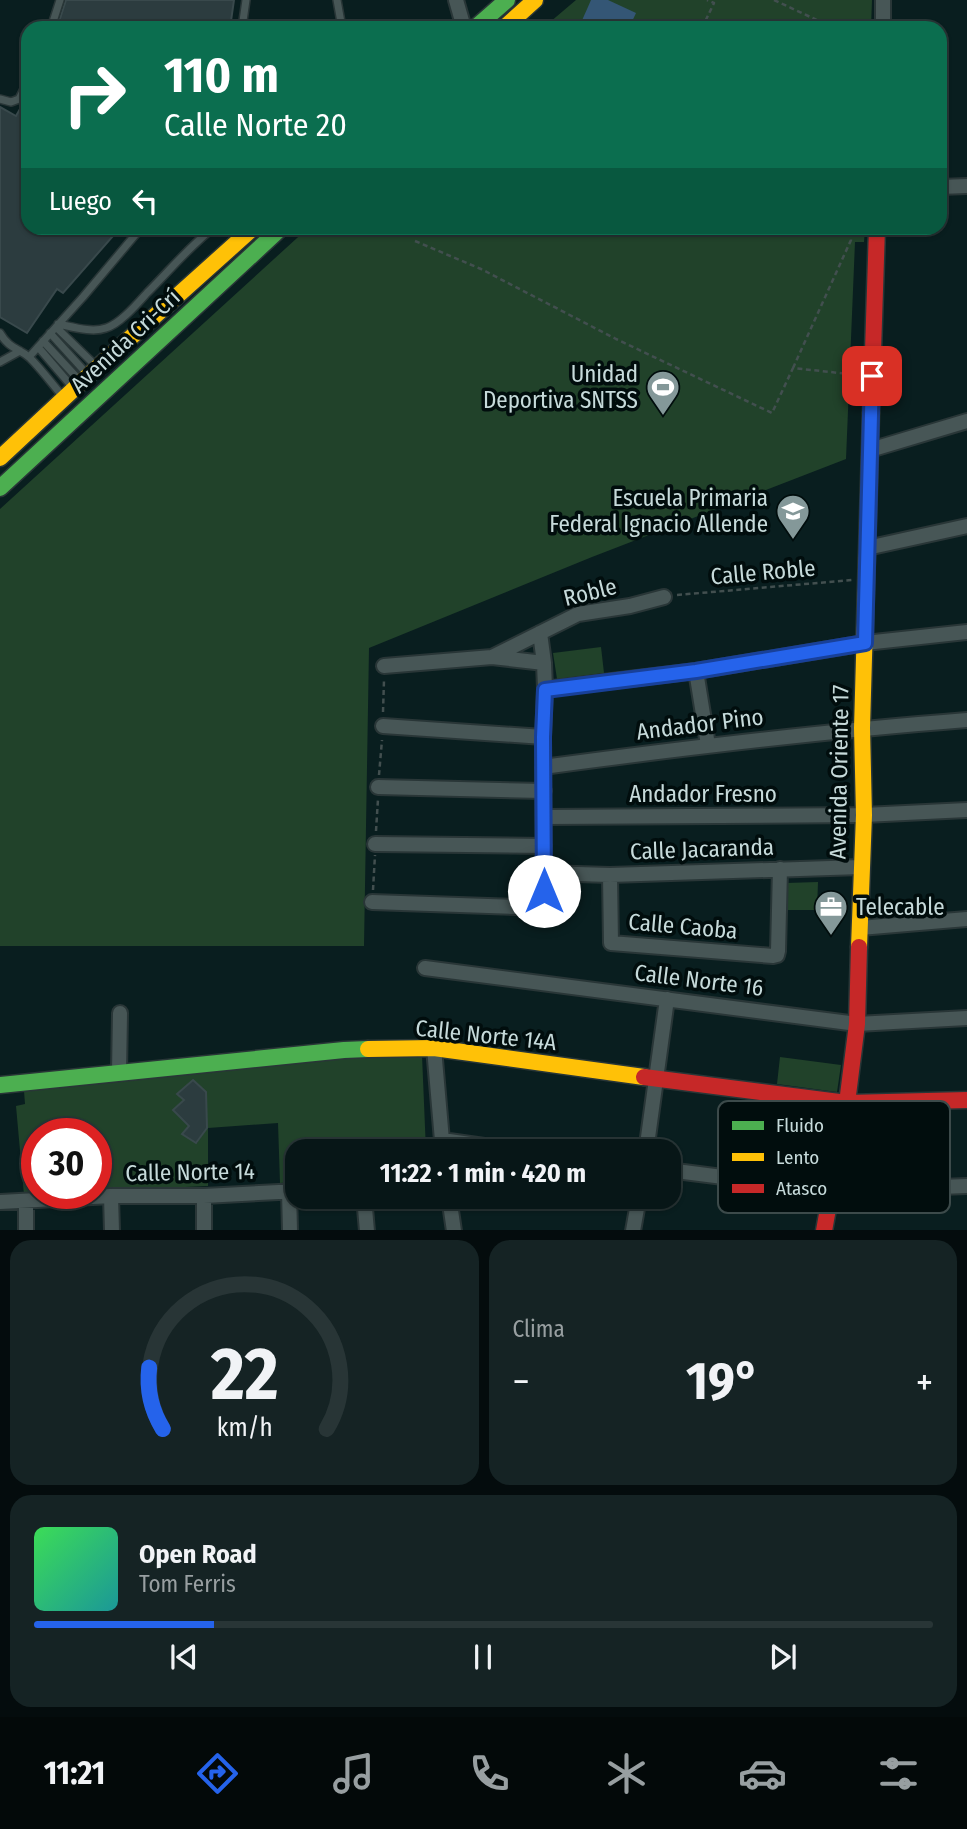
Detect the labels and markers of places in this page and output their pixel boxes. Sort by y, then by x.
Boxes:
pin [842,346,902,406]
place label: Unidad Deportiva SNTSS [483,360,638,414]
sports icon: Unidad Deportiva SNTSS [644,368,682,417]
place label: Escuela Primaria Federal Ignacio Allende [549,484,768,538]
school or university icon: Escuela Primaria Federal Ignacio Allende [774,492,812,541]
office icon: Telecable [812,888,850,937]
place label: Telecable [856,893,945,921]

